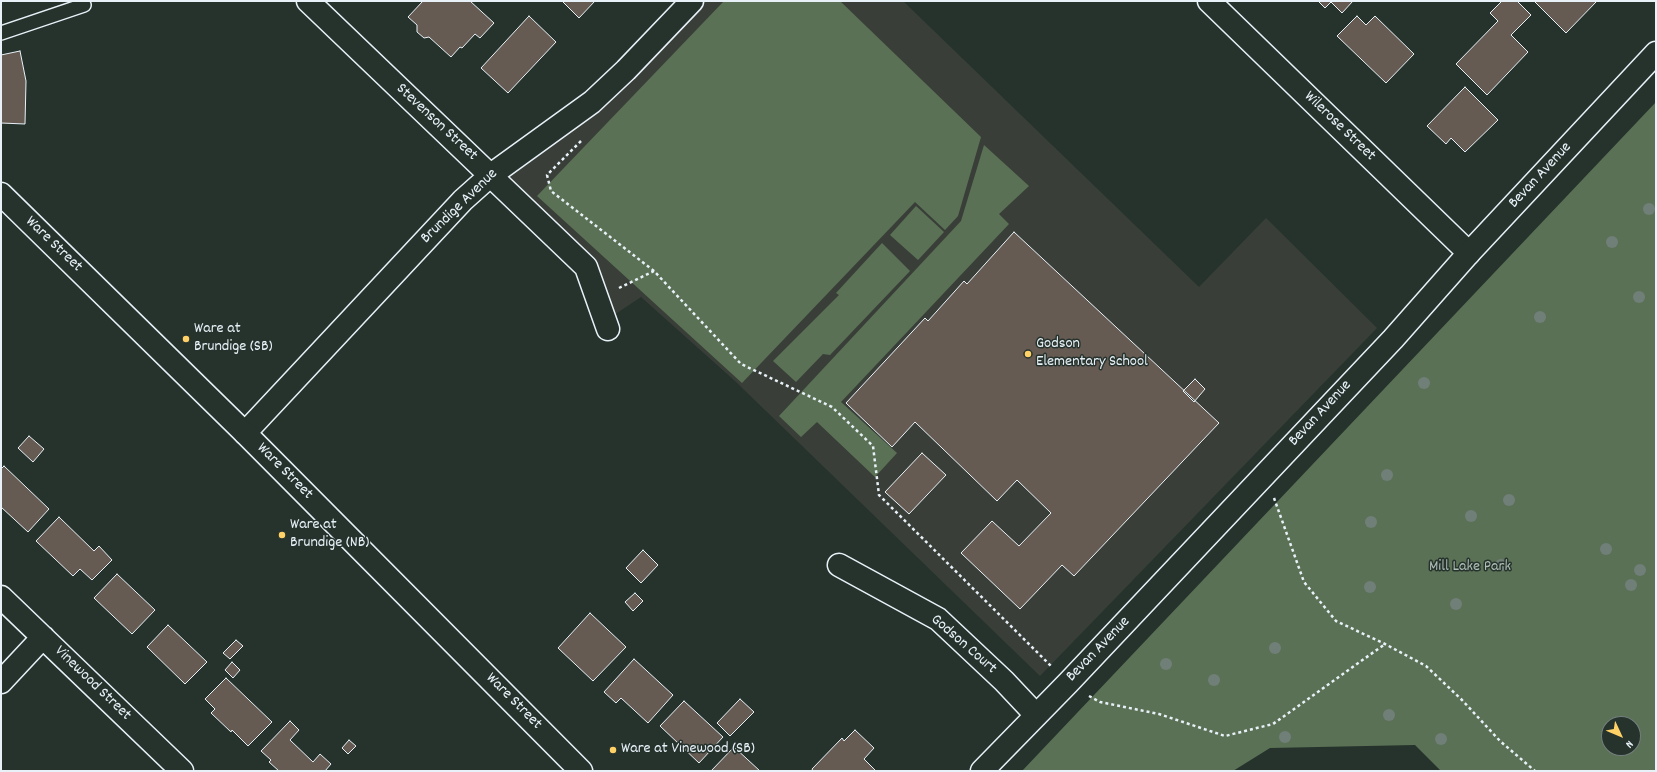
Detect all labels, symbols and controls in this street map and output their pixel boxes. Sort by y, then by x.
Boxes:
street label: Stevenson Street [391,80,481,166]
street label: Wilerose Street [1299,88,1379,166]
street label: Bevan Avenue [1505,139,1577,213]
street label: Brundige Avenue [417,165,503,249]
street label: Ware Street [20,213,86,277]
place label: Ware at Brundige (SB) [194,320,273,358]
marker: Ware at Brundige (SB) [181,334,191,344]
place label: Godson Elementary School [1036,335,1148,373]
marker: Godson Elementary School [1023,349,1033,359]
street label: Bevan Avenue [1285,377,1357,451]
street label: Ware Street [252,440,316,504]
place label: Ware at Brundige (NB) [290,516,369,554]
marker: Ware at Brundige (NB) [277,530,287,540]
park label: Mill Lake Park [1429,558,1511,578]
street label: Godson Court [926,611,1000,679]
street label: Bevan Avenue [1063,613,1135,687]
street label: Vinewood Street [49,642,135,726]
street label: Ware Street [481,670,545,734]
north arrow [1601,716,1641,756]
text: N [1621,736,1637,751]
place label: Ware at Vinewood (SB) [621,740,755,760]
marker: Ware at Vinewood (SB) [608,745,618,755]

